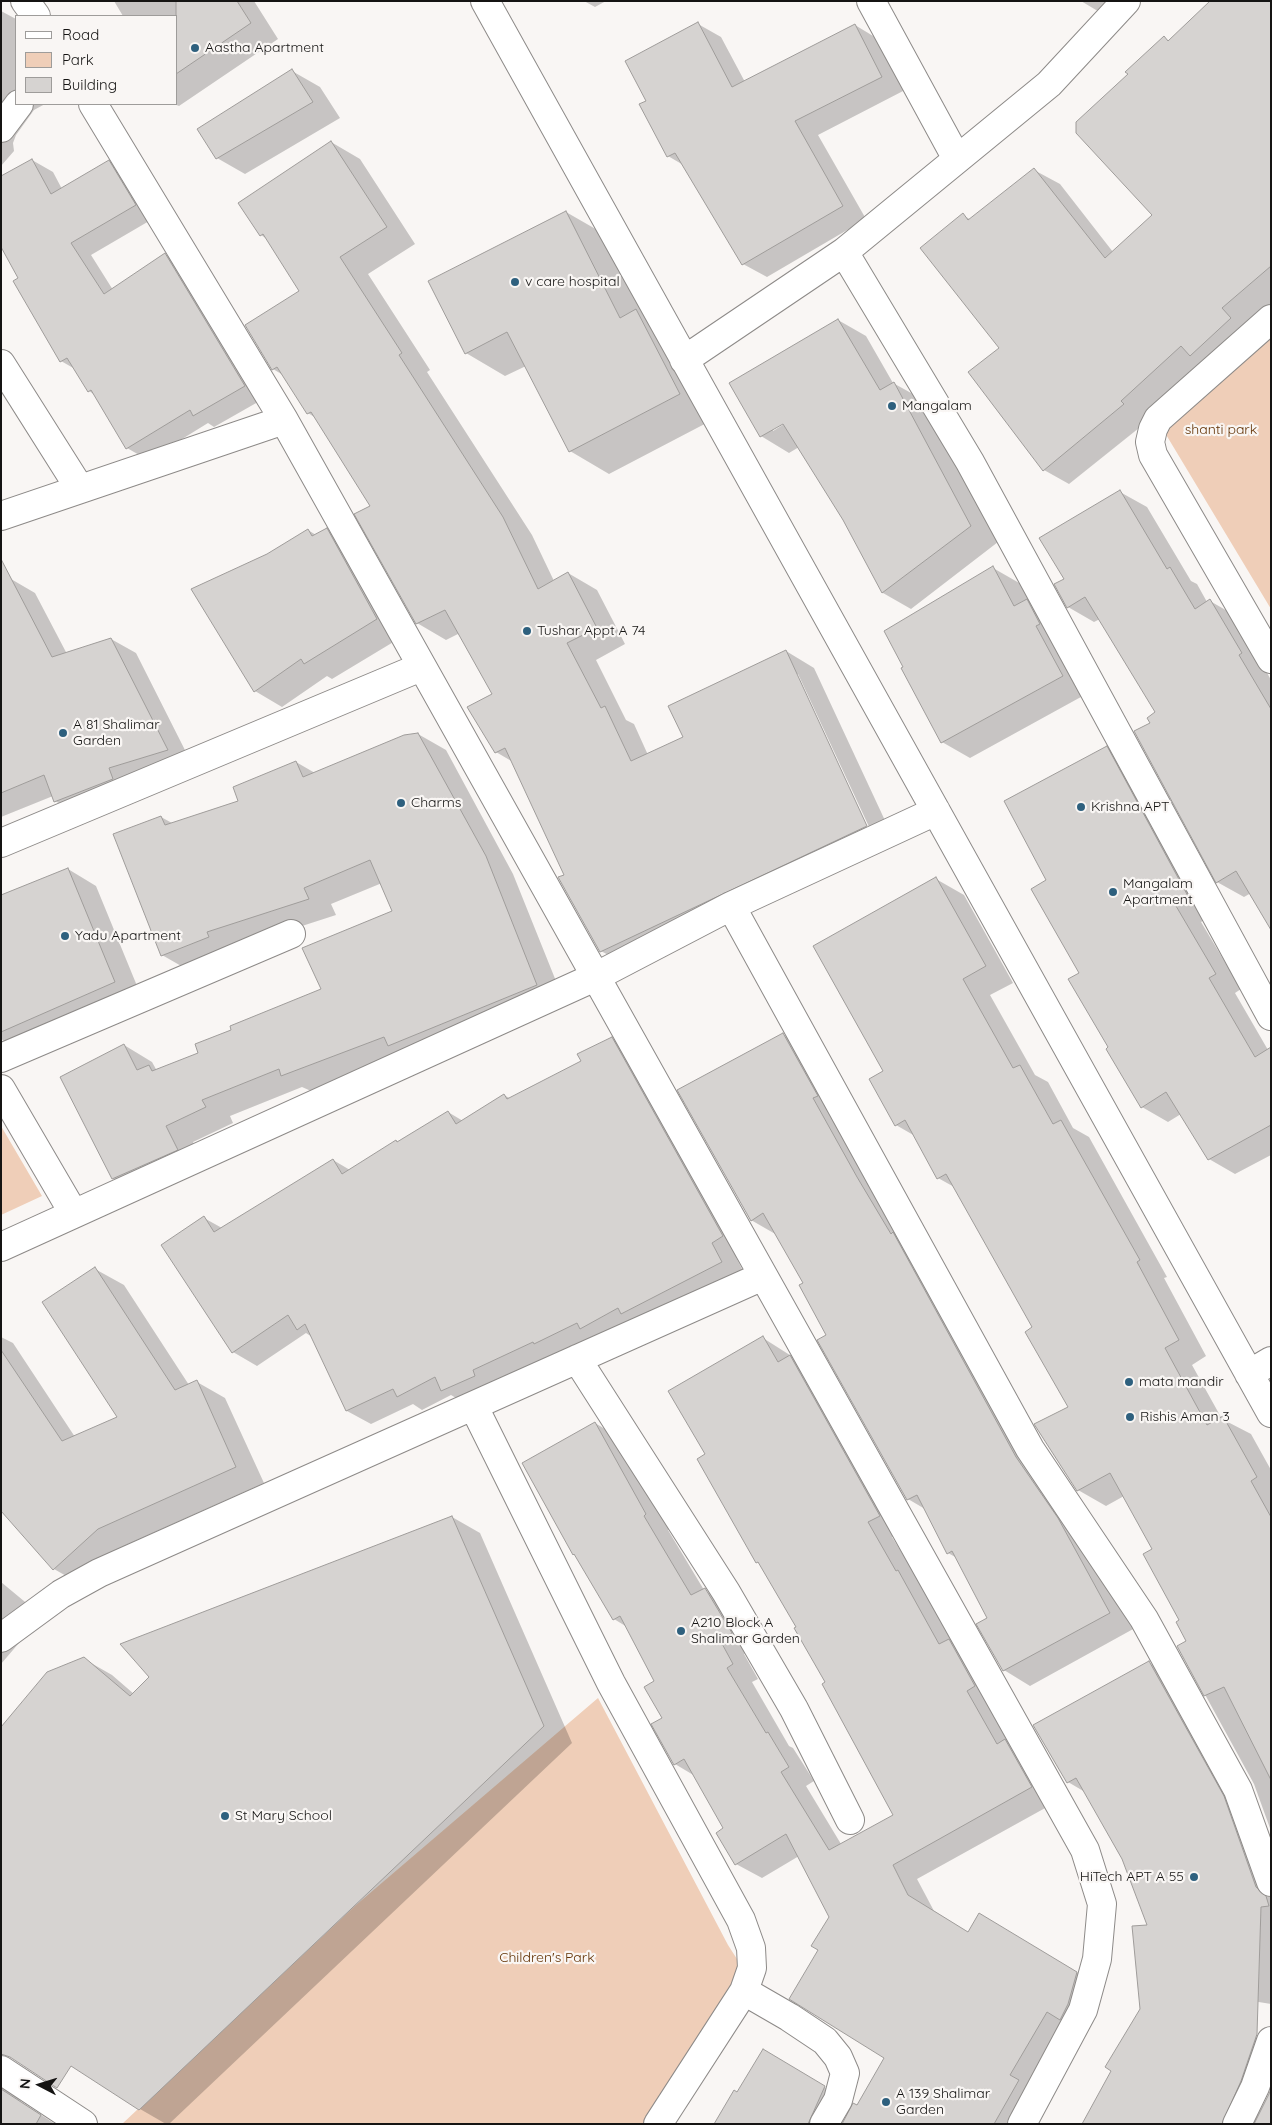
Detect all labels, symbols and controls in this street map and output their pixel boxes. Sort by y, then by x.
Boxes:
legend [15,15,178,105]
text: Road [62,25,99,44]
place label: Aastha Apartment [205,40,324,56]
marker: Aastha Apartment [189,42,201,54]
text: Park [62,50,94,69]
text: Building [62,75,117,94]
place label: v care hospital [525,274,620,290]
marker: v care hospital [509,276,521,288]
place label: Mangalam [902,398,972,414]
marker: Mangalam [886,400,898,412]
park label: shanti park [1185,422,1257,438]
place label: Tushar Appt A 74 [537,623,645,639]
marker: Tushar Appt A 74 [521,625,533,637]
place label: A 81 Shalimar Garden [73,717,160,750]
marker: A 81 Shalimar Garden [57,727,69,739]
place label: Charms [411,795,461,811]
marker: Charms [395,797,407,809]
place label: Krishna APT [1091,799,1169,815]
marker: Krishna APT [1075,801,1087,813]
place label: Mangalam Apartment [1123,876,1193,909]
marker: Mangalam Apartment [1107,886,1119,898]
place label: Yadu Apartment [75,928,181,944]
marker: Yadu Apartment [59,930,71,942]
place label: mata mandir [1139,1374,1224,1390]
marker: mata mandir [1123,1376,1135,1388]
place label: Rishis Aman 3 [1140,1409,1230,1425]
marker: Rishis Aman 3 [1124,1411,1136,1423]
place label: A210 Block A Shalimar Garden [691,1615,800,1648]
marker: A210 Block A Shalimar Garden [675,1625,687,1637]
place label: St Mary School [235,1808,332,1824]
marker: St Mary School [219,1810,231,1822]
place label: HiTech APT A 55 [1080,1869,1184,1885]
marker: HiTech APT A 55 [1188,1871,1200,1883]
park label: Children's Park [499,1950,595,1966]
north arrow [15,2060,65,2110]
text: N [16,2078,34,2090]
place label: A 139 Shalimar Garden [896,2086,990,2118]
marker: A 139 Shalimar Garden [880,2096,892,2108]

